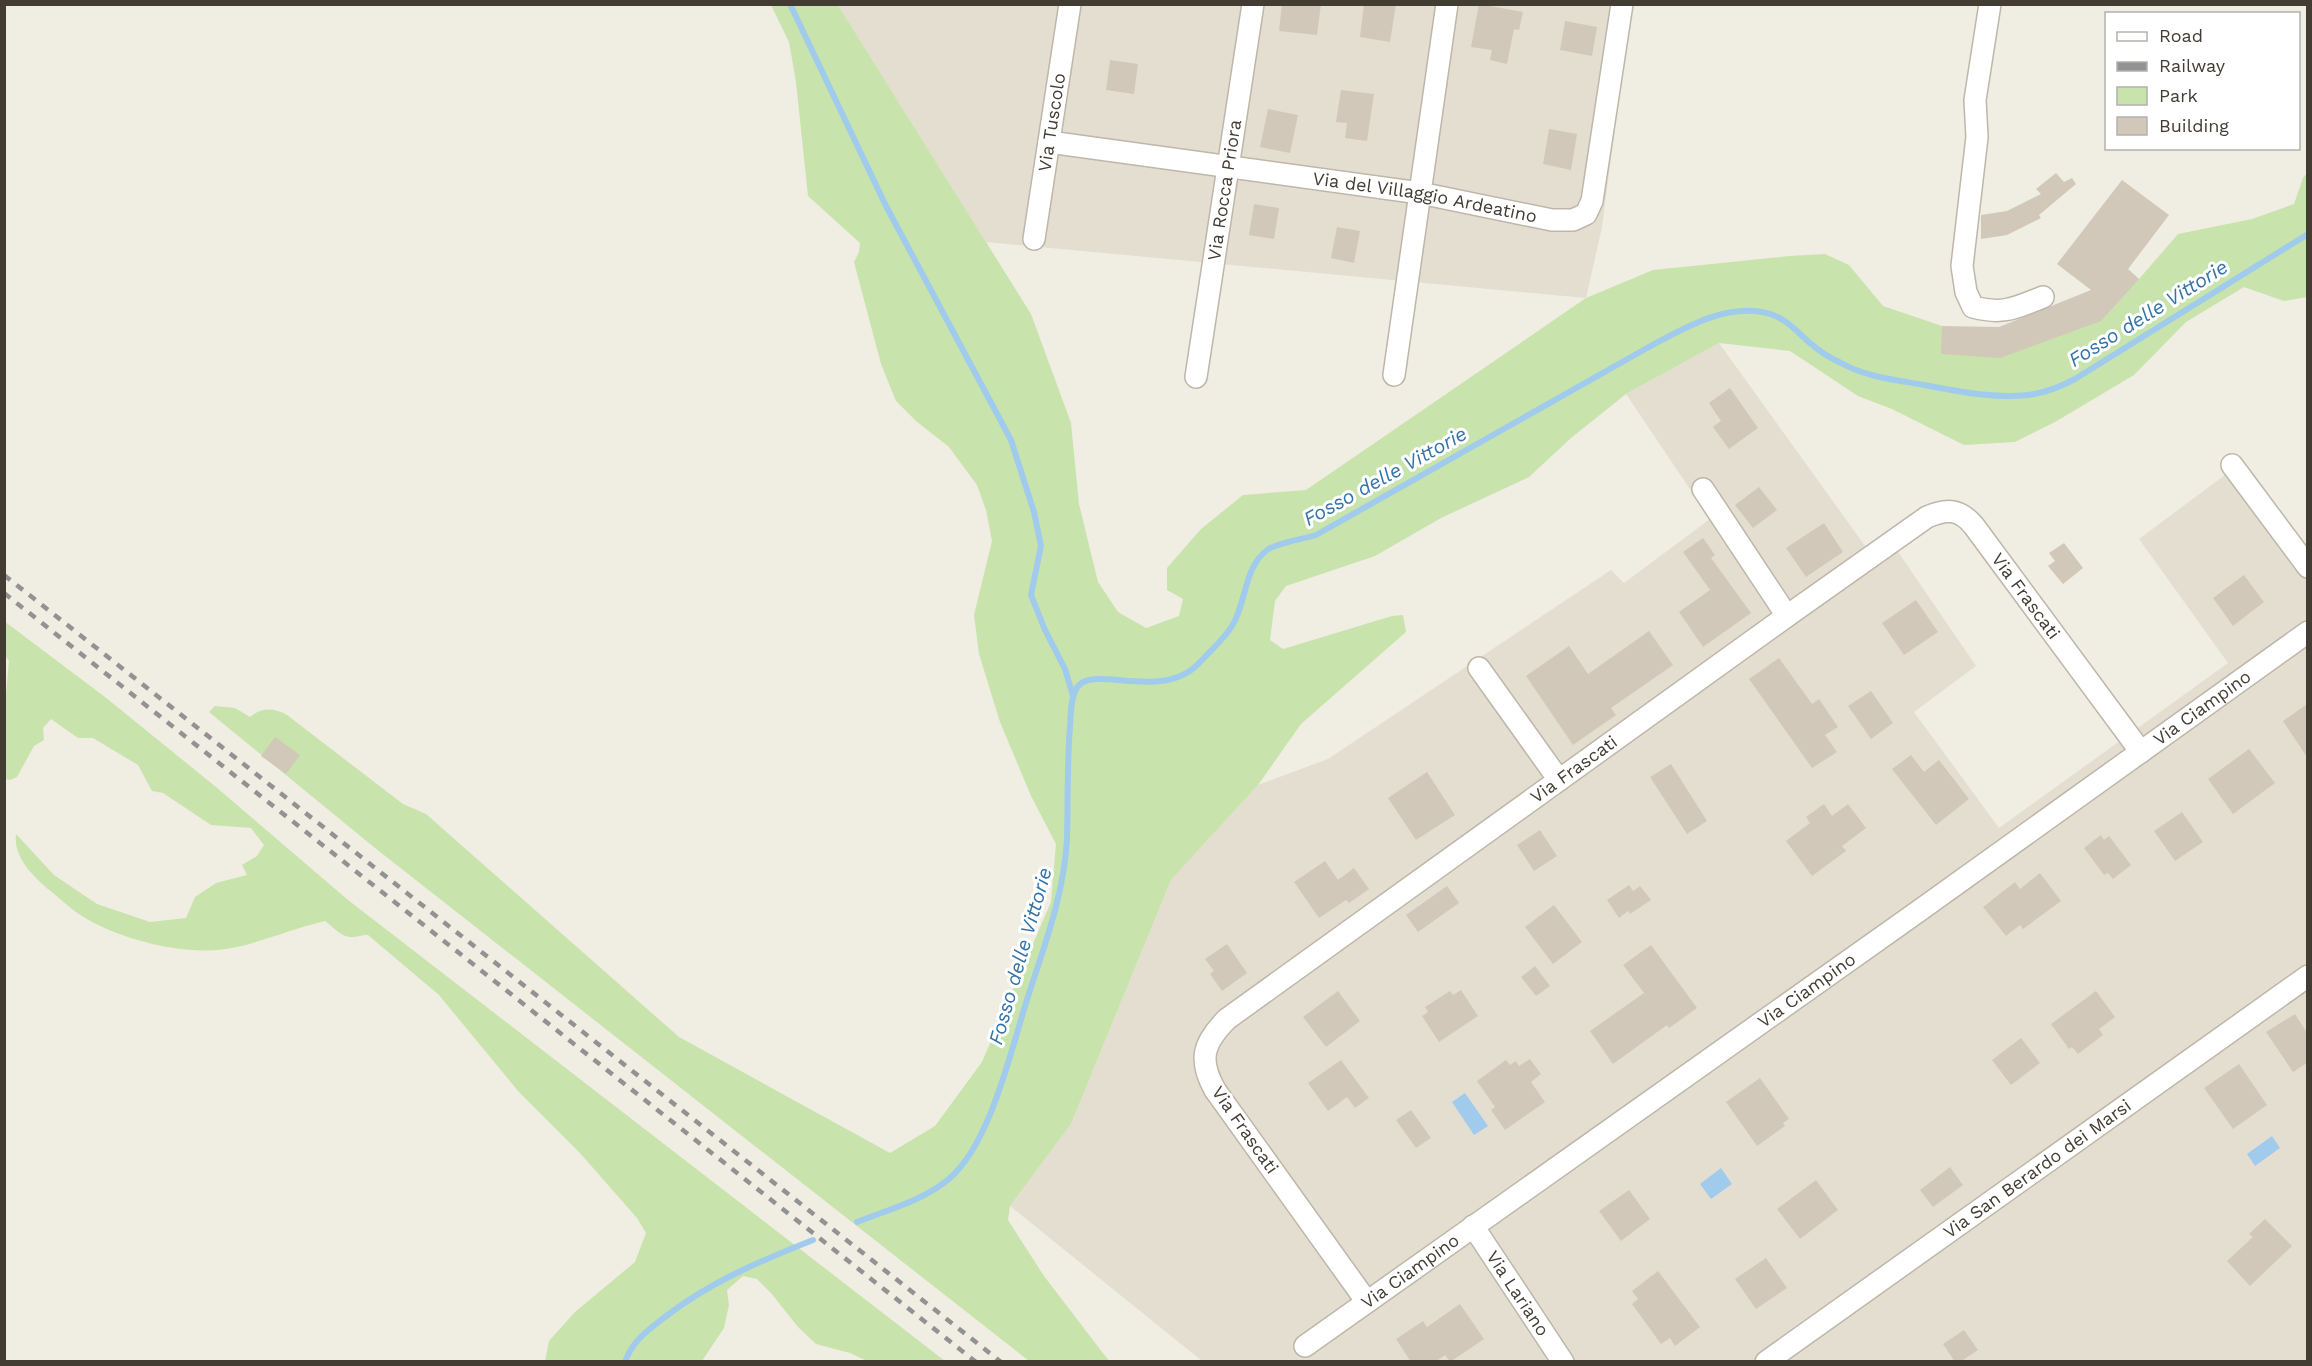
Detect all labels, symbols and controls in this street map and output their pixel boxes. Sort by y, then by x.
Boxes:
legend [2105,12,2300,150]
text: Road [2159,25,2203,46]
text: Railway [2159,55,2226,76]
street label: Via Tuscolo [1033,72,1069,173]
text: Park [2159,85,2198,106]
text: Building [2159,115,2229,136]
street label: Via Rocca Priora [1203,118,1245,262]
street label: Via del Villaggio Ardeatino [1312,167,1539,227]
water label: Fosso delle Vittorie [2064,254,2232,372]
water label: Fosso delle Vittorie [1299,421,1471,531]
street label: Via Frascati [1988,549,2065,643]
street label: Via Ciampino [2149,665,2255,749]
street label: Via Frascati [1526,731,1621,807]
water label: Fosso delle Vittorie [983,865,1057,1047]
street label: Via Ciampino [1754,948,1859,1032]
street label: Via Frascati [1208,1082,1283,1177]
street label: Via San Berardo dei Marsi [1939,1094,2135,1242]
street label: Via Ciampino [1357,1229,1463,1313]
street label: Via Lariano [1482,1247,1554,1340]

